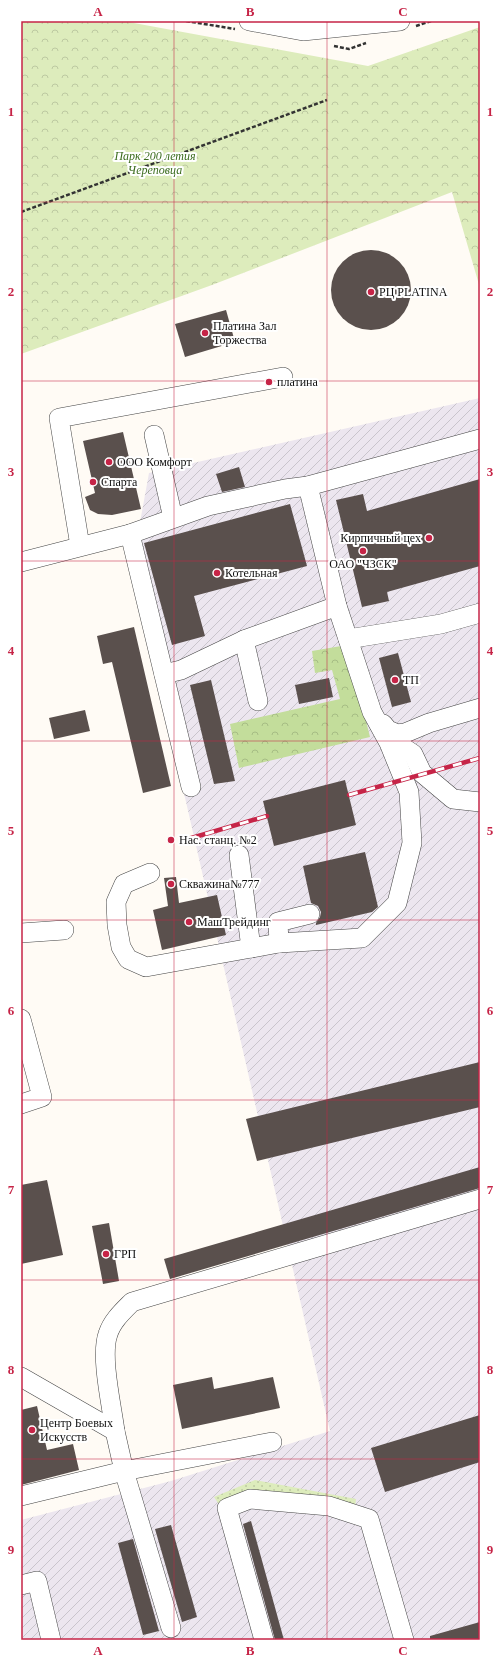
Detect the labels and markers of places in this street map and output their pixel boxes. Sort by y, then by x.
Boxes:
place label: РЦ PLATINA [379,285,448,299]
marker: РЦ PLATINA [366,287,376,297]
place label: Платина Зал Торжества [213,319,277,347]
marker: Платина Зал Торжества [200,328,210,338]
place label: платина [277,375,319,389]
marker: платина [264,377,274,387]
place label: ООО Комфорт [117,455,192,469]
marker: ООО Комфорт [104,457,114,467]
place label: Спарта [101,475,138,489]
marker: Спарта [88,477,98,487]
place label: Кирпичный цех [340,531,421,545]
marker: Кирпичный цех [424,533,434,543]
marker: ОАО "ЧЗСК" [358,546,368,556]
place label: ОАО "ЧЗСК" [329,557,397,571]
place label: Котельная [225,566,278,580]
marker: Котельная [212,568,222,578]
place label: ТП [403,673,419,687]
marker: ТП [390,675,400,685]
place label: Нас. станц. №2 [179,833,257,847]
marker: Нас. станц. №2 [166,835,176,845]
place label: Скважина№777 [179,877,260,891]
marker: Скважина№777 [166,879,176,889]
place label: МашТрейдинг [197,915,271,929]
marker: МашТрейдинг [184,917,194,927]
place label: ГРП [114,1247,137,1261]
marker: ГРП [101,1249,111,1259]
place label: Центр Боевых Искусств [40,1416,113,1444]
marker: Центр Боевых Искусств [27,1425,37,1435]

